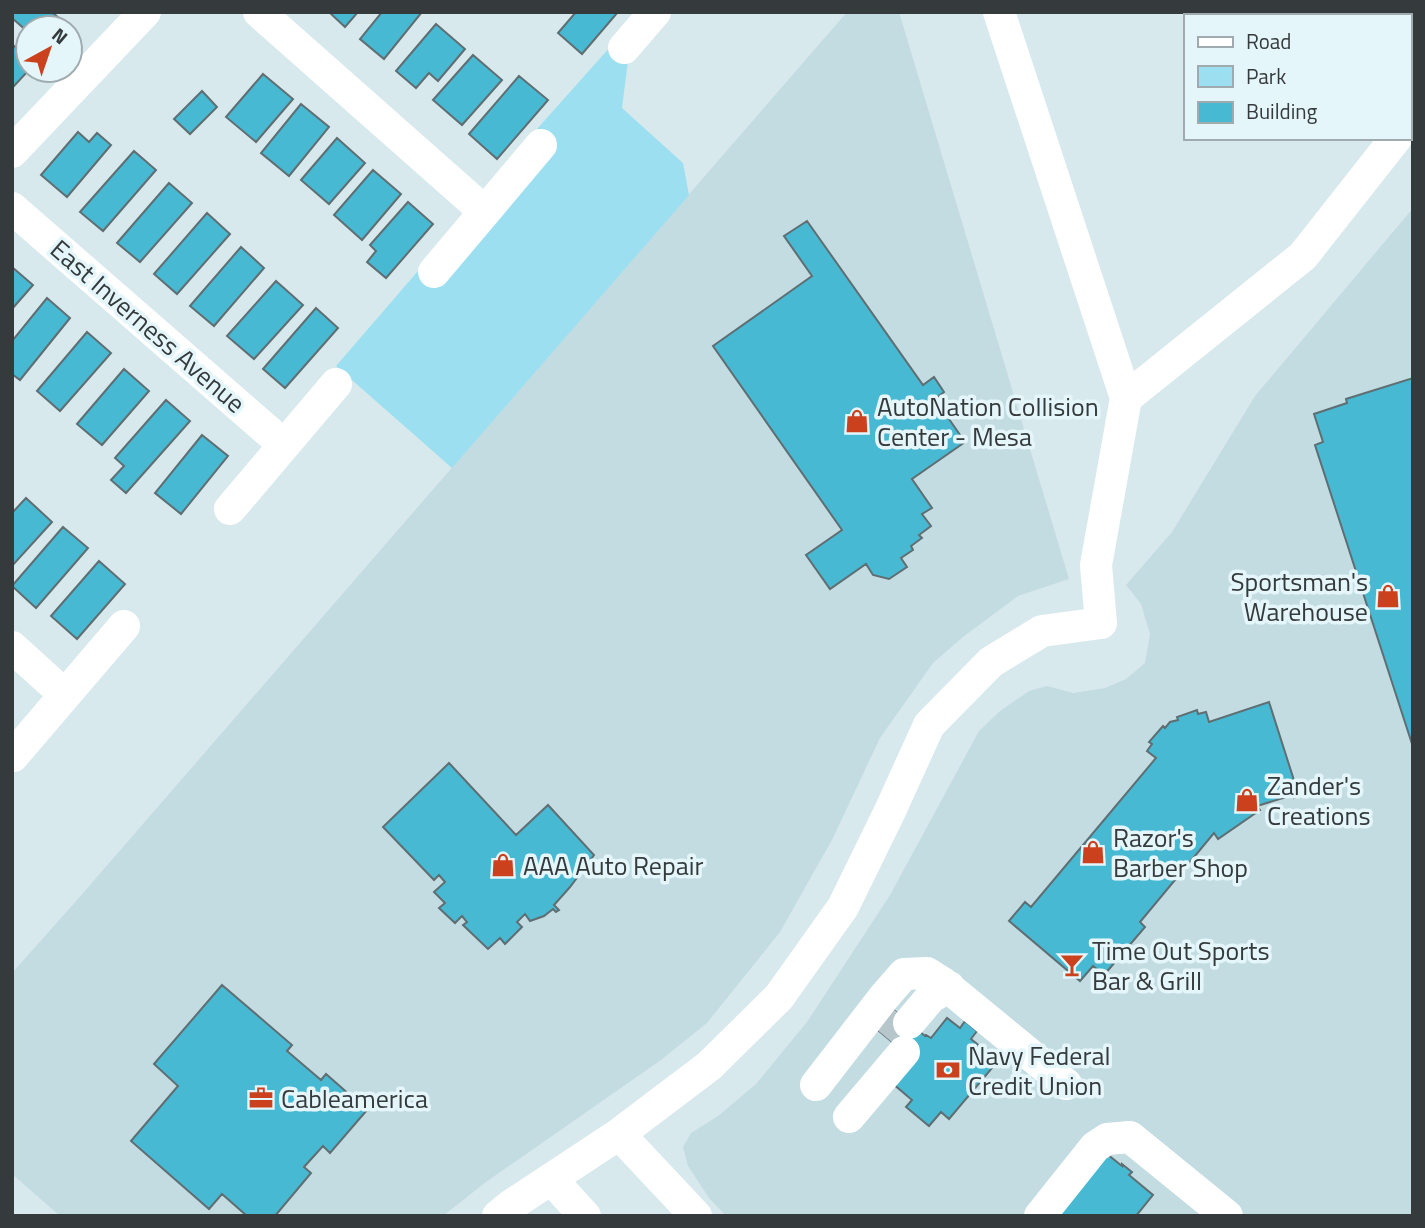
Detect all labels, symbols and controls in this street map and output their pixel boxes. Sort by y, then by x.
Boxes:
north arrow [14,14,84,84]
legend [1184,14,1411,140]
text: N [46,20,75,51]
text: Road [1246,25,1291,57]
text: Park [1246,60,1286,92]
text: Building [1246,95,1318,127]
street label: East Inverness Avenue [42,230,254,422]
place label: AutoNation Collision Center - Mesa [877,387,1099,456]
shop icon: AutoNation Collision Center - Mesa [843,407,871,435]
place label: Sportsman's Warehouse [1230,562,1368,631]
shop icon: Sportsman's Warehouse [1374,582,1402,610]
place label: Zander's Creations [1267,766,1371,835]
shop icon: Zander's Creations [1233,786,1261,814]
place label: Razor's Barber Shop [1113,818,1248,887]
shop icon: Razor's Barber Shop [1079,838,1107,866]
place label: AAA Auto Repair [523,846,703,885]
shop icon: AAA Auto Repair [489,851,517,879]
place label: Time Out Sports Bar & Grill [1092,931,1270,1000]
bar icon: Time Out Sports Bar & Grill [1058,951,1086,979]
place label: Navy Federal Credit Union [968,1036,1111,1105]
bank icon: Navy Federal Credit Union [934,1056,962,1084]
place label: Cableamerica [281,1079,428,1118]
office icon: Cableamerica [247,1084,275,1112]

